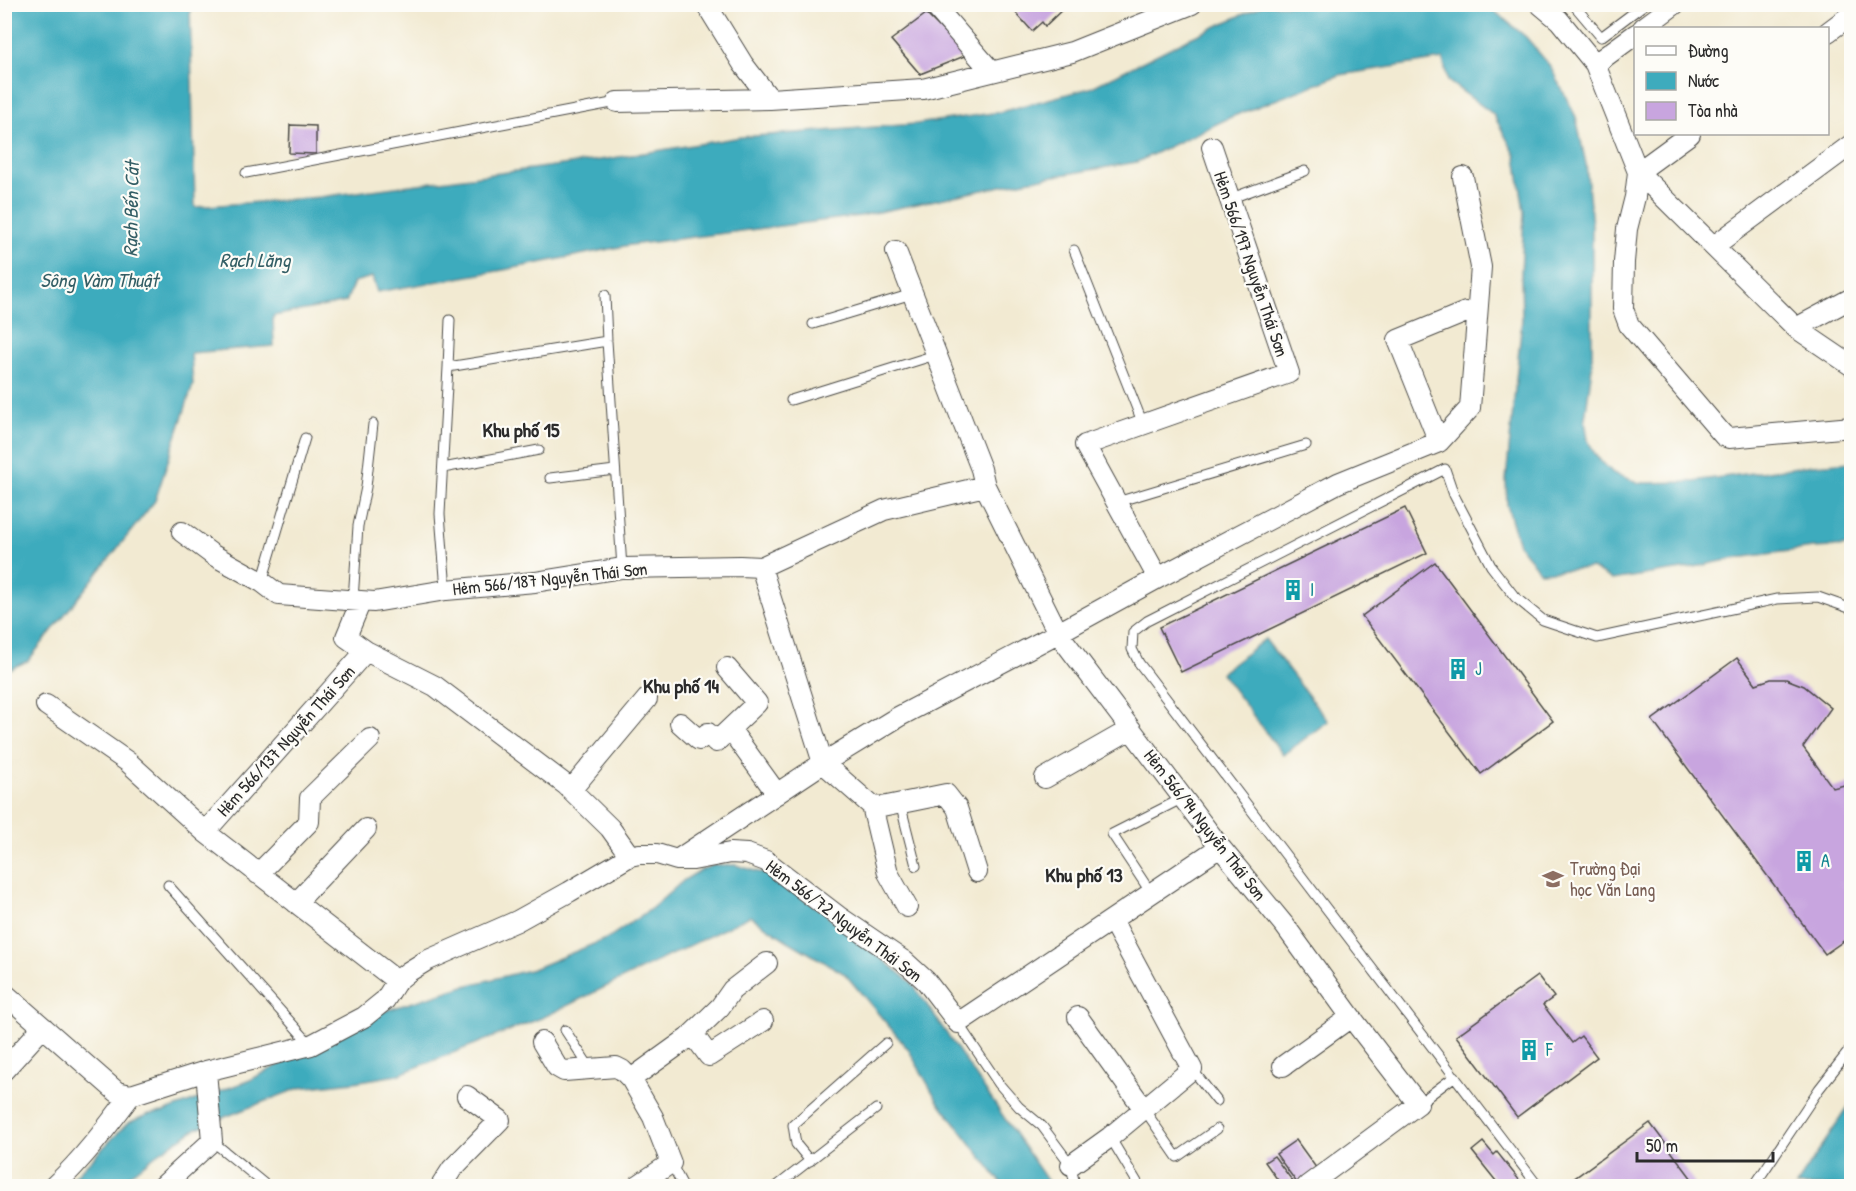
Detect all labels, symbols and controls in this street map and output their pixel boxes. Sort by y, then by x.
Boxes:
legend [1634,27,1829,135]
text: Đường [1688,38,1729,63]
text: Nước [1688,68,1719,93]
text: Tòa nhà [1688,98,1738,123]
water label: Rạch Bến Cát [116,158,145,257]
street label: Hẻm 566/197 Nguyễn Thái Sơn [1208,168,1295,360]
water label: Rạch Lăng [220,246,292,274]
water label: Sông Vàm Thuật [40,266,161,294]
district label: Khu phố 15 [483,416,560,444]
street label: Hẻm 566/187 Nguyễn Thái Sơn [451,556,649,601]
place label: I [1310,577,1314,602]
building icon: I [1281,578,1305,602]
place label: J [1475,656,1482,681]
building icon: J [1446,657,1470,681]
street label: Hẻm 566/137 Nguyễn Thái Sơn [211,660,360,822]
district label: Khu phố 14 [643,672,719,700]
street label: Hẻm 566/94 Nguyễn Thái Sơn [1138,744,1272,906]
place label: A [1821,848,1830,873]
building icon: A [1792,849,1816,873]
street label: Hẻm 566/72 Nguyễn Thái Sơn [761,854,928,988]
place label: Trường Đại học Văn Lang [1570,856,1655,902]
district label: Khu phố 13 [1045,861,1123,889]
school or university icon: Trường Đại học Văn Lang [1541,867,1565,891]
place label: F [1545,1037,1554,1062]
building icon: F [1517,1038,1541,1062]
scale bar [1637,1125,1774,1163]
text: 50 m [1646,1133,1678,1158]

